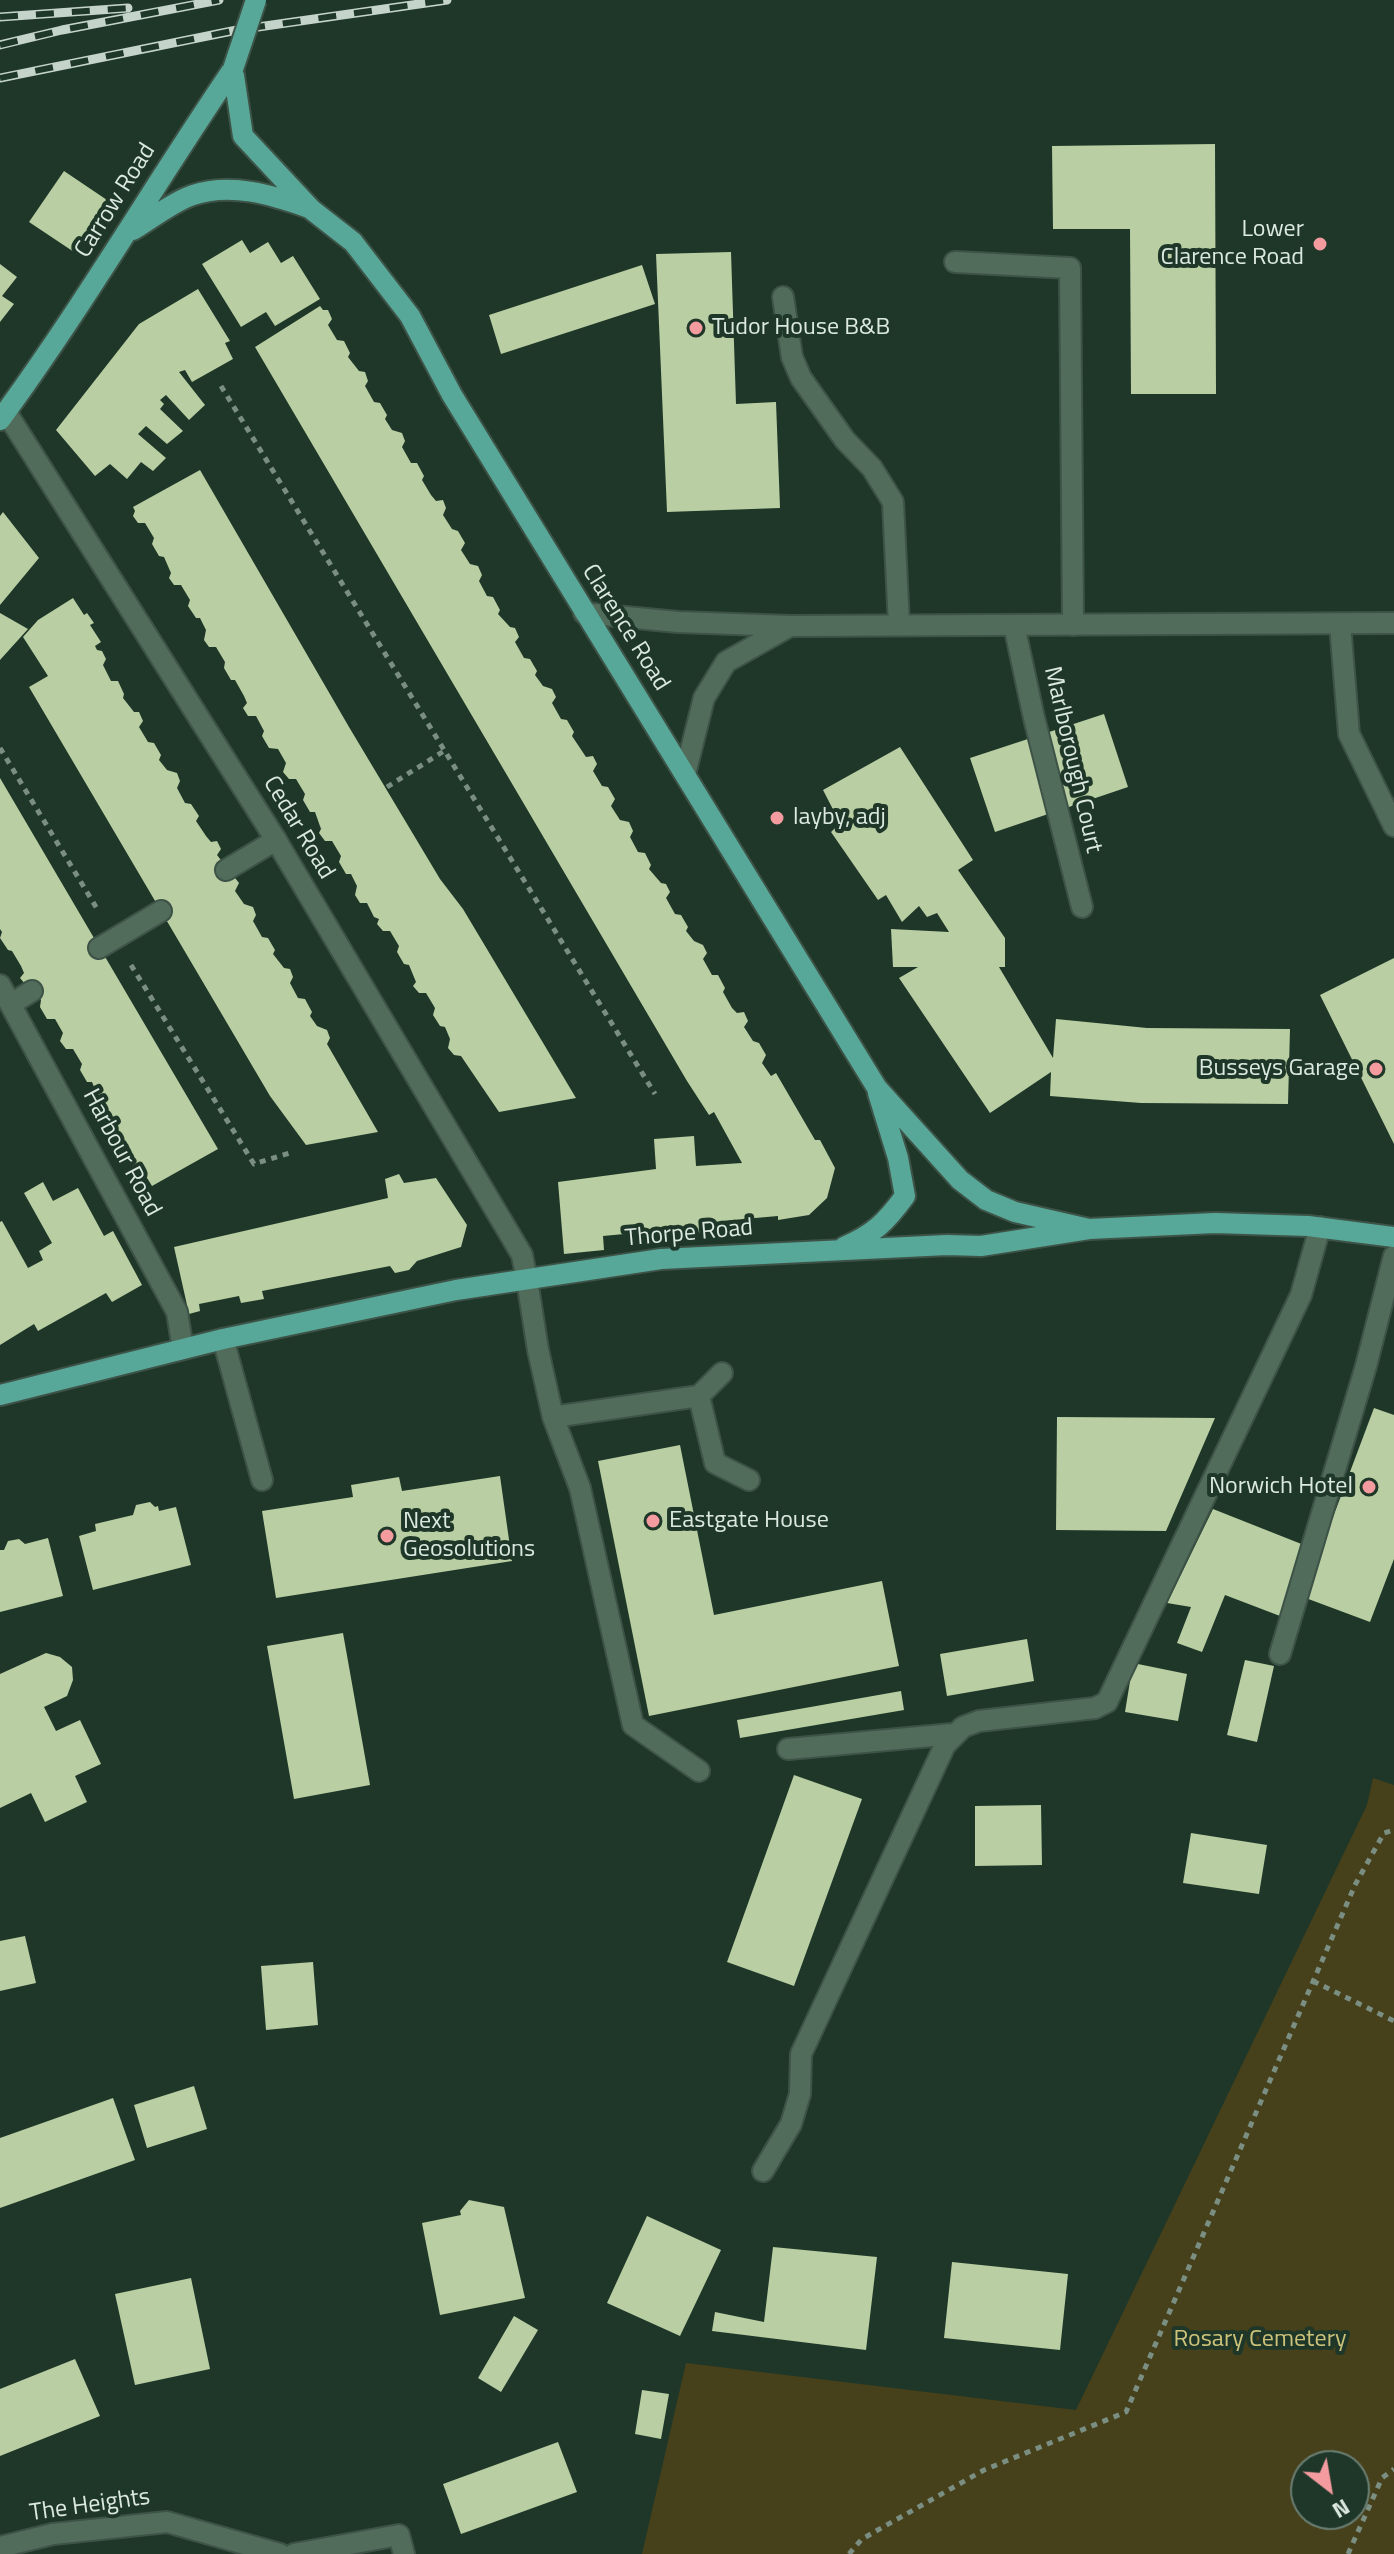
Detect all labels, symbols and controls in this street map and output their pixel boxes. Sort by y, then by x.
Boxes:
street label: Carrow Road [69,138,163,264]
place label: Lower Clarence Road [1161,216,1304,272]
marker: Lower Clarence Road [1311,235,1329,253]
place label: Tudor House B&B [712,314,890,342]
marker: Tudor House B&B [687,319,705,337]
street label: Clarence Road [575,560,675,696]
street label: Marlborough Court [1037,664,1107,856]
street label: Cedar Road [256,771,340,885]
place label: layby, adj [793,804,886,832]
marker: layby, adj [768,809,786,827]
place label: Busseys Garage [1199,1055,1360,1083]
marker: Busseys Garage [1367,1060,1385,1078]
street label: Harbour Road [75,1084,167,1222]
street label: Thorpe Road [624,1214,754,1254]
place label: Norwich Hotel [1209,1473,1353,1501]
marker: Norwich Hotel [1360,1478,1378,1496]
place label: Eastgate House [669,1507,829,1535]
place label: Next Geosolutions [403,1508,535,1564]
marker: Eastgate House [644,1512,662,1530]
marker: Next Geosolutions [378,1527,396,1545]
park label: Rosary Cemetery [1173,2326,1347,2354]
north arrow [1290,2450,1370,2530]
street label: The Heights [28,2483,152,2529]
text: N [1326,2490,1357,2527]

